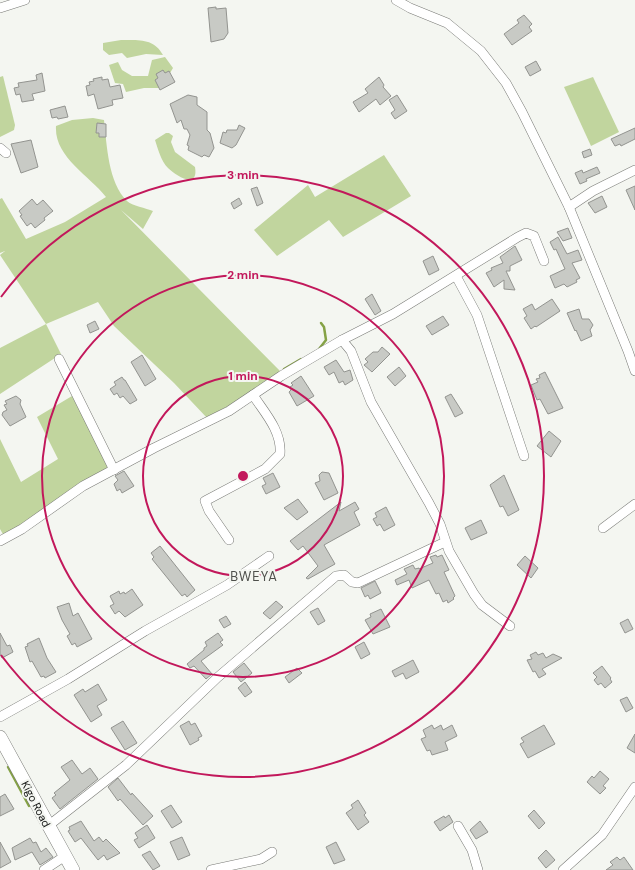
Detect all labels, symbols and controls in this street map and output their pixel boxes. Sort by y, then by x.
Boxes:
text: 3 min [227,167,259,183]
text: 2 min [227,267,259,283]
text: 1 min [228,368,258,384]
centre of rings [236,469,250,483]
district label: BWEYA [230,568,278,585]
street label: Kigo Road [18,779,54,830]

